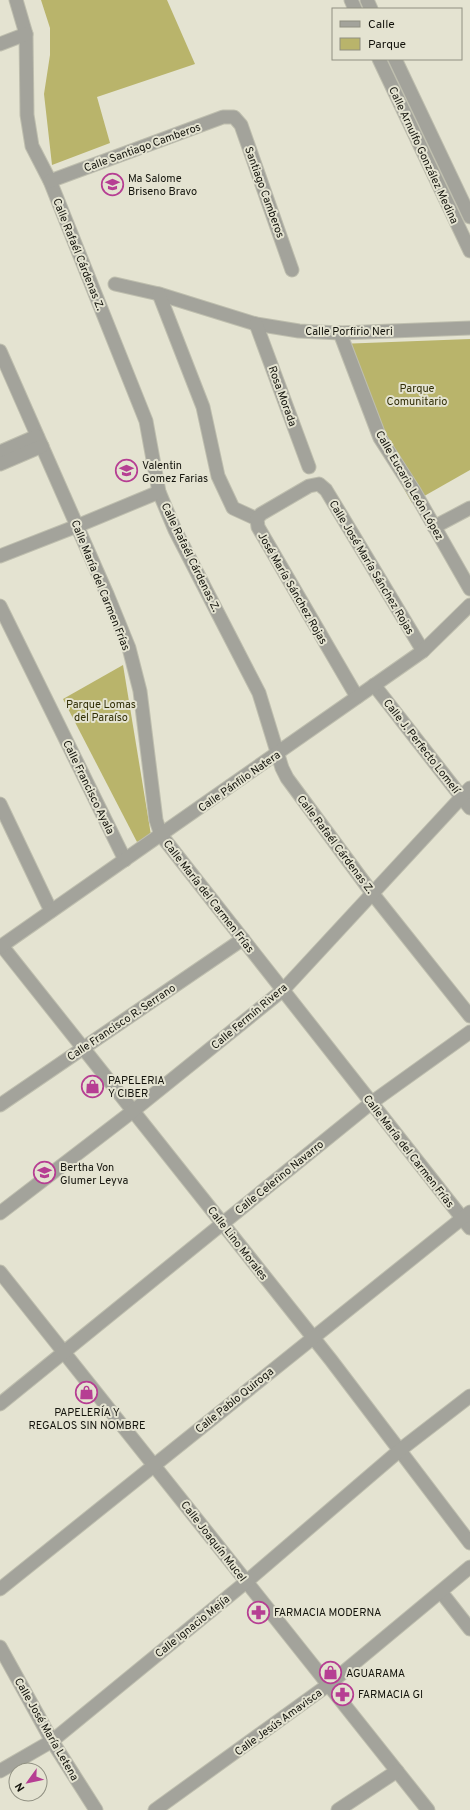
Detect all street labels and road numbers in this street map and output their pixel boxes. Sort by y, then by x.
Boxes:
street label: Calle Arnulfo González Medina [385,85,461,226]
street label: Calle Santiago Camberos [82,120,203,176]
street label: Santiago Camberos [241,145,287,240]
street label: Calle Rafaél Cárdenas Z. [49,196,107,312]
street label: Calle Porfirio Neri [305,325,393,339]
street label: Rosa Morada [265,364,300,429]
street label: Calle Eucario León López [372,428,446,543]
street label: Calle José María Sánchez Rojas [325,498,417,637]
street label: Calle Rafaél Cárdenas Z. [158,501,223,614]
street label: Calle María del Carmen Frías [67,518,133,653]
street label: José María Sánchez Rojas [254,530,330,647]
street label: Calle J. Perfecto Lomelí [380,697,463,798]
street label: Calle Francisco Ayala [59,738,117,837]
street label: Calle Pánfilo Natera [196,748,284,815]
street label: Calle Rafaél Cárdenas Z. [294,793,377,897]
street label: Calle María del Carmen Frías [160,837,257,956]
street label: Calle Francisco R. Serrano [65,981,178,1064]
street label: Calle Fermín Rivera [209,981,291,1053]
street label: Calle María del Carmen Frías [360,1092,457,1211]
street label: Calle Celerino Navarro [232,1138,327,1218]
street label: Calle Lino Morales [204,1204,270,1283]
street label: Calle Pablo Quiroga [193,1365,277,1437]
street label: Calle Joaquín Mucel [177,1498,249,1585]
street label: Calle Ignacio Mejía [152,1592,233,1661]
street label: Calle José María Letena [11,1675,81,1784]
street label: Calle Jesús Amavisca [232,1686,325,1759]

